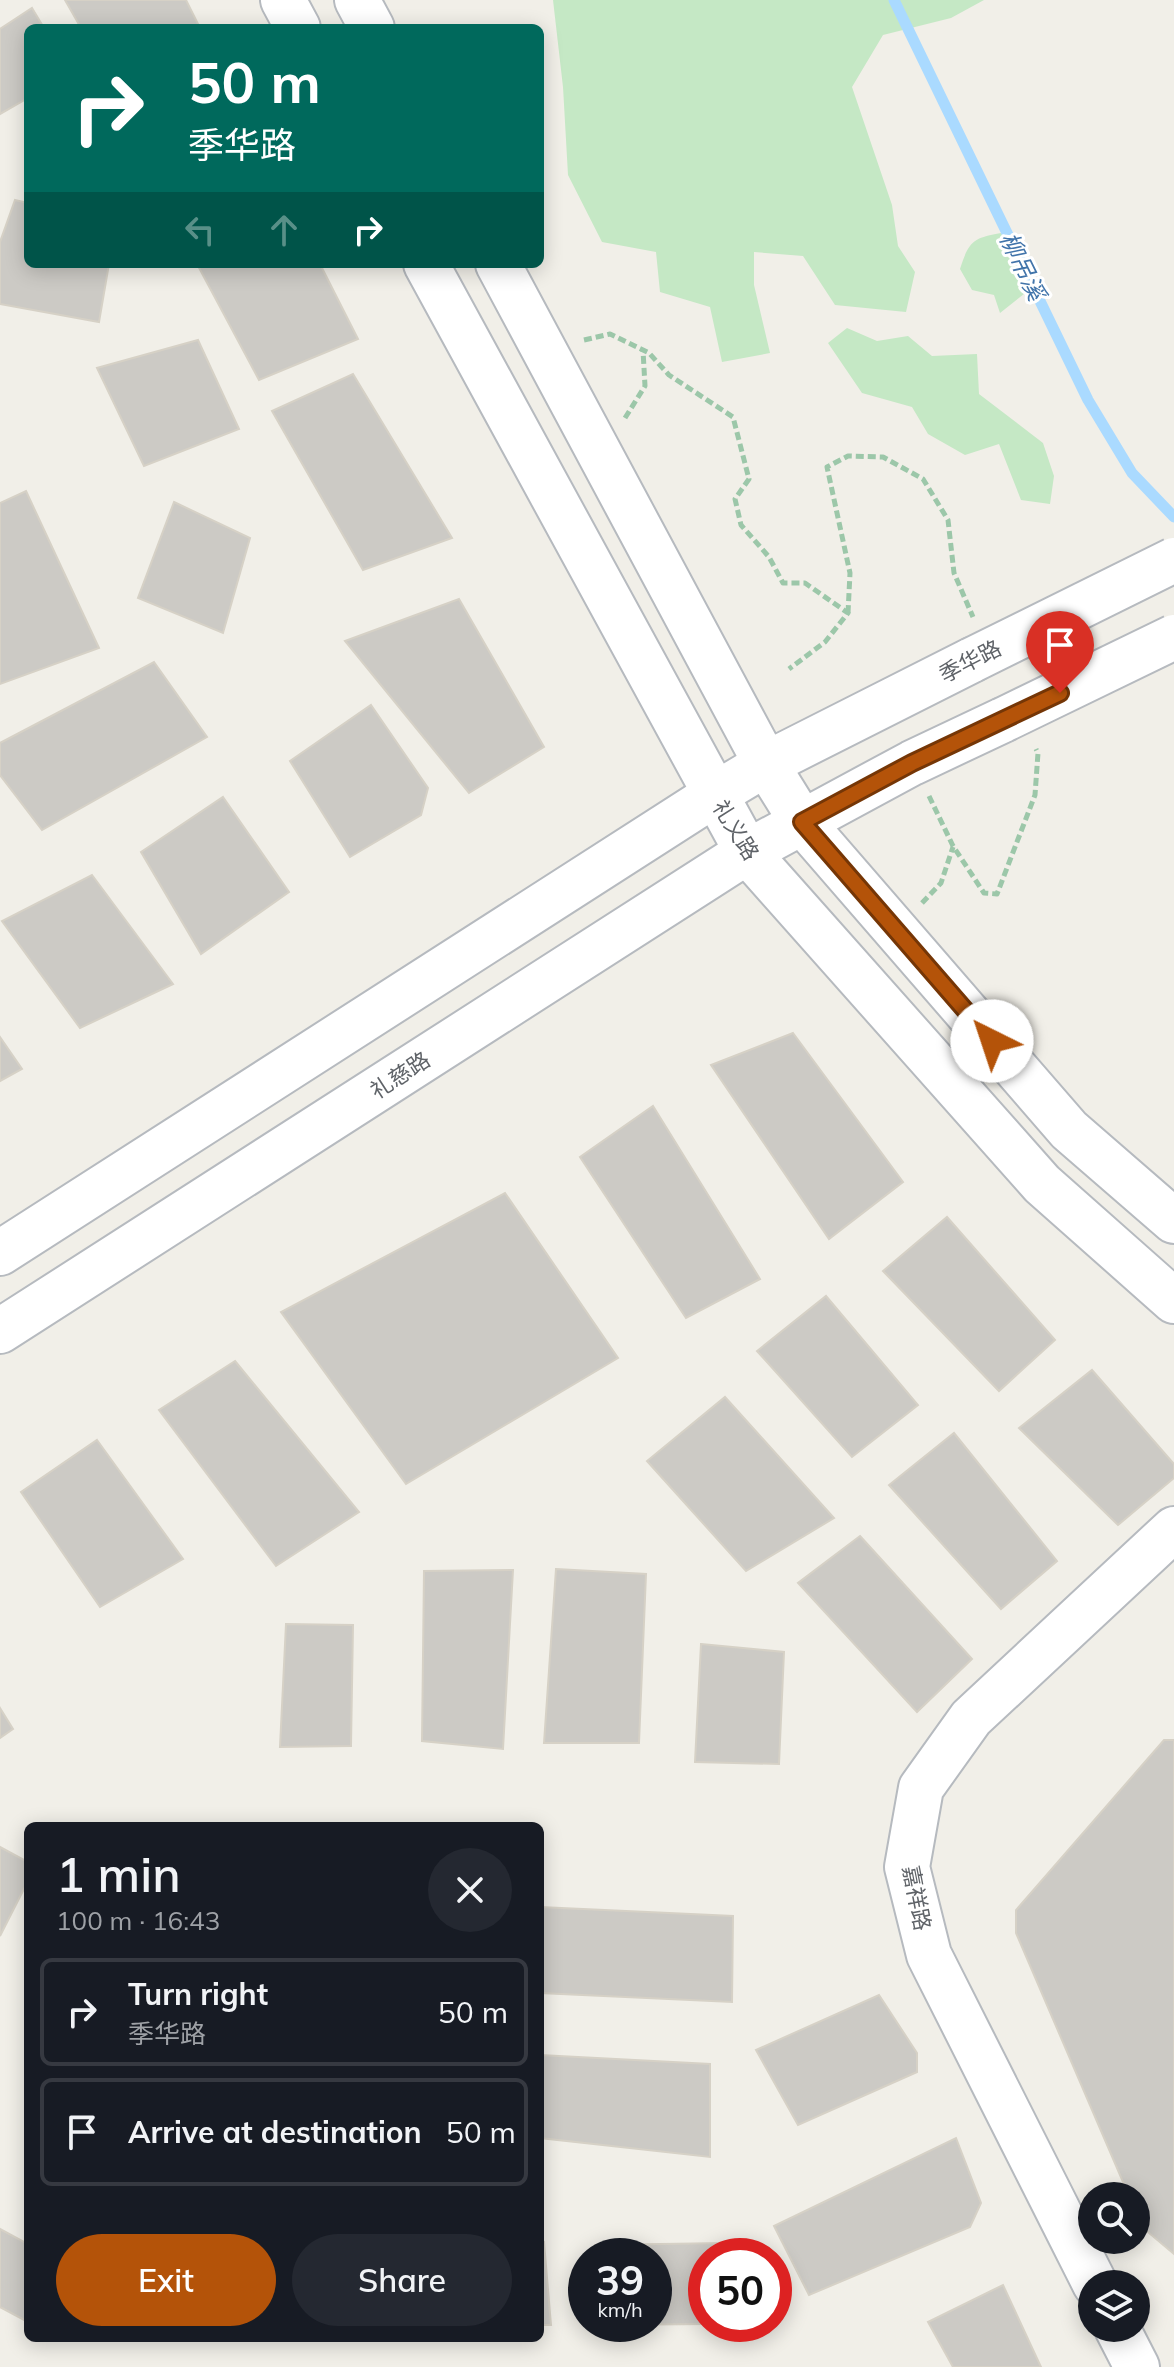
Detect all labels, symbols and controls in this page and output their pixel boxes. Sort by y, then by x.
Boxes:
text: 50 m [188,47,321,117]
icon: right [56,56,160,160]
text: 季华路 [188,122,296,167]
icon: left [178,208,222,252]
icon: ahead [262,208,306,252]
icon: right [346,208,390,252]
water label: 柳吊溪 [994,227,1054,308]
pin [1026,611,1094,693]
icon: arrive [1038,623,1082,667]
street label: 季华路 [934,634,1006,688]
street label: 礼义路 [707,795,765,865]
position arrow [950,999,1034,1083]
street label: 礼慈路 [365,1045,435,1105]
text: 1 min [56,1844,181,1904]
button: close [428,1848,512,1932]
street label: 嘉祥路 [897,1863,937,1933]
text: 100 m · 16:43 [56,1904,220,1937]
text: Turn right [128,1975,268,2013]
icon: right [60,1990,104,2034]
text: 50 m [438,1993,508,2031]
text: 季华路 [128,2017,206,2050]
icon: arrive [60,2110,104,2154]
text: Arrive at destination [128,2113,422,2151]
text: 50 m [446,2113,516,2151]
map controls [1078,2182,1150,2342]
button: search [1078,2182,1150,2254]
button: Exit [56,2234,276,2326]
button: Share [292,2234,512,2326]
speed limit sign: 50 [688,2238,792,2342]
text: 39 [596,2255,644,2305]
button: layers [1078,2270,1150,2342]
text: km/h [597,2297,643,2322]

